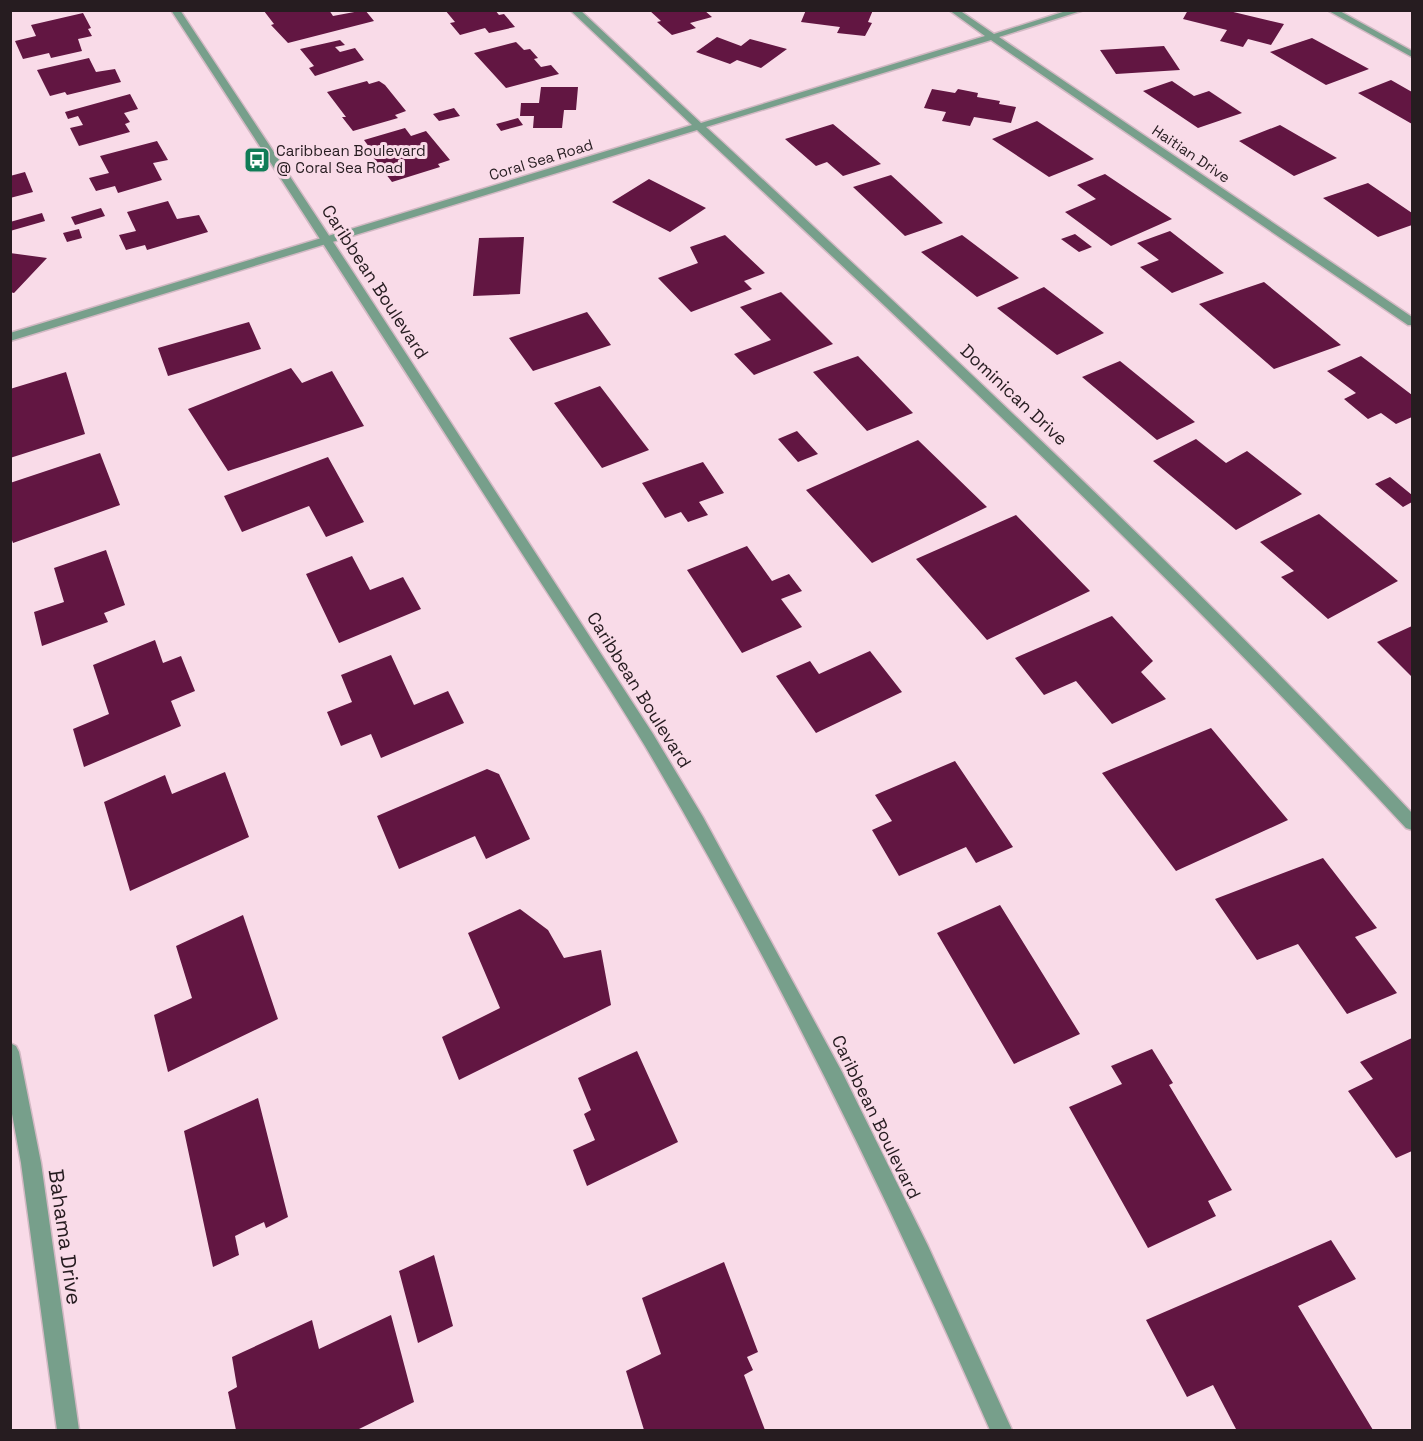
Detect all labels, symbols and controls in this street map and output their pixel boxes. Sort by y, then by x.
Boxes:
street label: Haitian Drive [1149,120,1234,187]
street label: Coral Sea Road [487,135,595,184]
place label: Caribbean Boulevard @ Coral Sea Road [276,141,426,177]
bus stop icon: Caribbean Boulevard @ Coral Sea Road [242,145,272,175]
street label: Caribbean Boulevard [317,200,434,363]
street label: Dominican Drive [956,339,1073,450]
street label: Caribbean Boulevard [582,608,697,772]
street label: Caribbean Boulevard [827,1031,926,1202]
street label: Bahama Drive [43,1167,88,1307]

